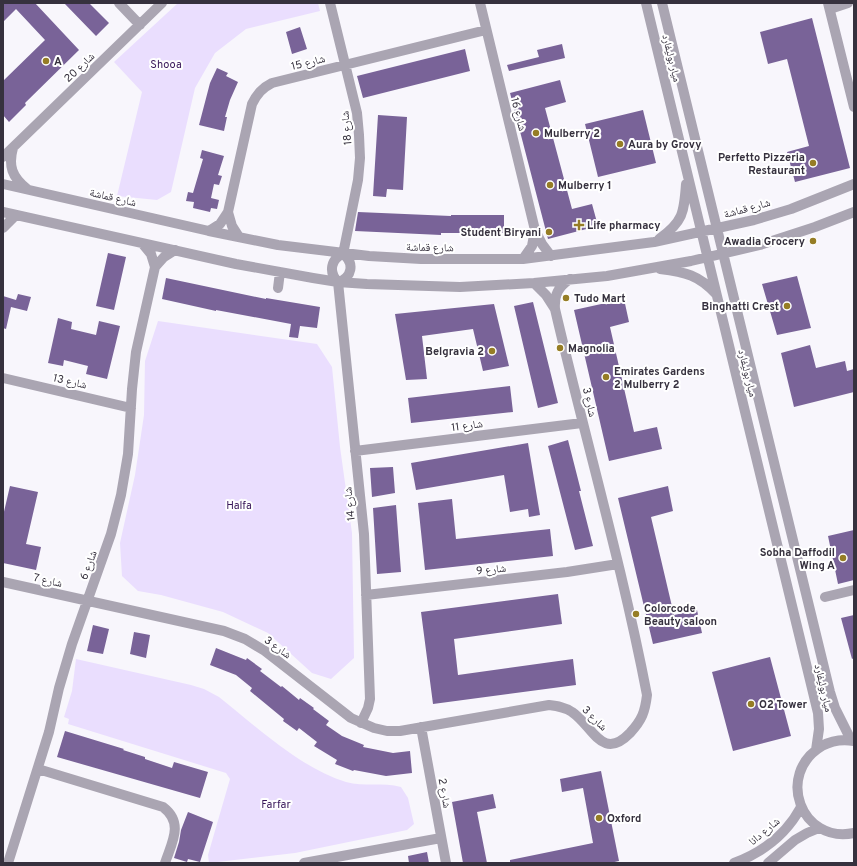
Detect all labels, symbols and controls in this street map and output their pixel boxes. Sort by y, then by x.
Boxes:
street label: ميار بوليفارد [658,33,684,84]
street label: شارع 20 [61,50,98,86]
street label: شارع 15 [290,52,327,74]
place label: A [54,55,62,69]
marker: A [41,56,51,66]
park label: Shooa [150,58,182,72]
street label: شارع 16 [507,96,529,133]
street label: شارع 18 [339,110,355,146]
place label: Mulberry 2 [544,127,600,141]
marker: Mulberry 2 [531,128,541,138]
place label: Aura by Grovy [628,138,702,152]
marker: Aura by Grovy [615,139,625,149]
place label: Perfetto Pizzeria Restaurant [718,151,805,178]
marker: Perfetto Pizzeria Restaurant [808,158,818,168]
place label: Mulberry 1 [558,179,612,193]
marker: Mulberry 1 [545,180,555,190]
street label: شارع قماشة [88,186,138,210]
street label: شارع قماشة [722,196,772,222]
place label: Life pharmacy [587,219,660,233]
marker: Life pharmacy [574,220,584,230]
place label: Student Biryani [460,226,541,240]
marker: Student Biryani [544,227,554,237]
place label: Awadia Grocery [724,235,805,249]
marker: Awadia Grocery [808,236,818,246]
street label: شارع قماشة [406,241,454,255]
place label: Tudo Mart [574,292,626,306]
marker: Tudo Mart [561,293,571,303]
place label: Binghatti Crest [702,300,779,314]
marker: Binghatti Crest [782,301,792,311]
place label: Magnolia [568,342,615,356]
marker: Magnolia [555,343,565,353]
place label: Belgravia 2 [425,345,484,359]
marker: Belgravia 2 [487,346,497,356]
street label: ميار بوليفارد [734,348,760,399]
place label: Emirates Gardens 2 Mulberry 2 [614,365,705,392]
street label: شارع 13 [52,371,88,393]
marker: Emirates Gardens 2 Mulberry 2 [601,372,611,382]
street label: شارع 3 [579,386,599,418]
street label: شارع 11 [451,417,484,435]
street label: شارع 14 [341,486,359,522]
park label: Halfa [226,499,252,513]
place label: Sobha Daffodil Wing A [760,546,835,573]
street label: شارع 6 [77,549,101,582]
marker: Sobha Daffodil Wing A [838,553,848,563]
street label: شارع 9 [475,561,507,579]
street label: شارع 7 [32,571,64,591]
place label: Colorcode Beauty saloon [644,602,717,629]
marker: Colorcode Beauty saloon [631,609,641,619]
street label: شارع 3 [261,633,294,662]
street label: ميار بوليفارد [811,663,835,714]
place label: O2 Tower [759,698,808,712]
marker: O2 Tower [746,699,756,709]
street label: شارع 3 [579,703,610,734]
street label: شارع 2 [434,777,454,809]
park label: Farfar [261,798,291,812]
place label: Oxford [607,812,641,826]
marker: Oxford [594,813,604,823]
street label: شارع دانا [746,815,783,849]

